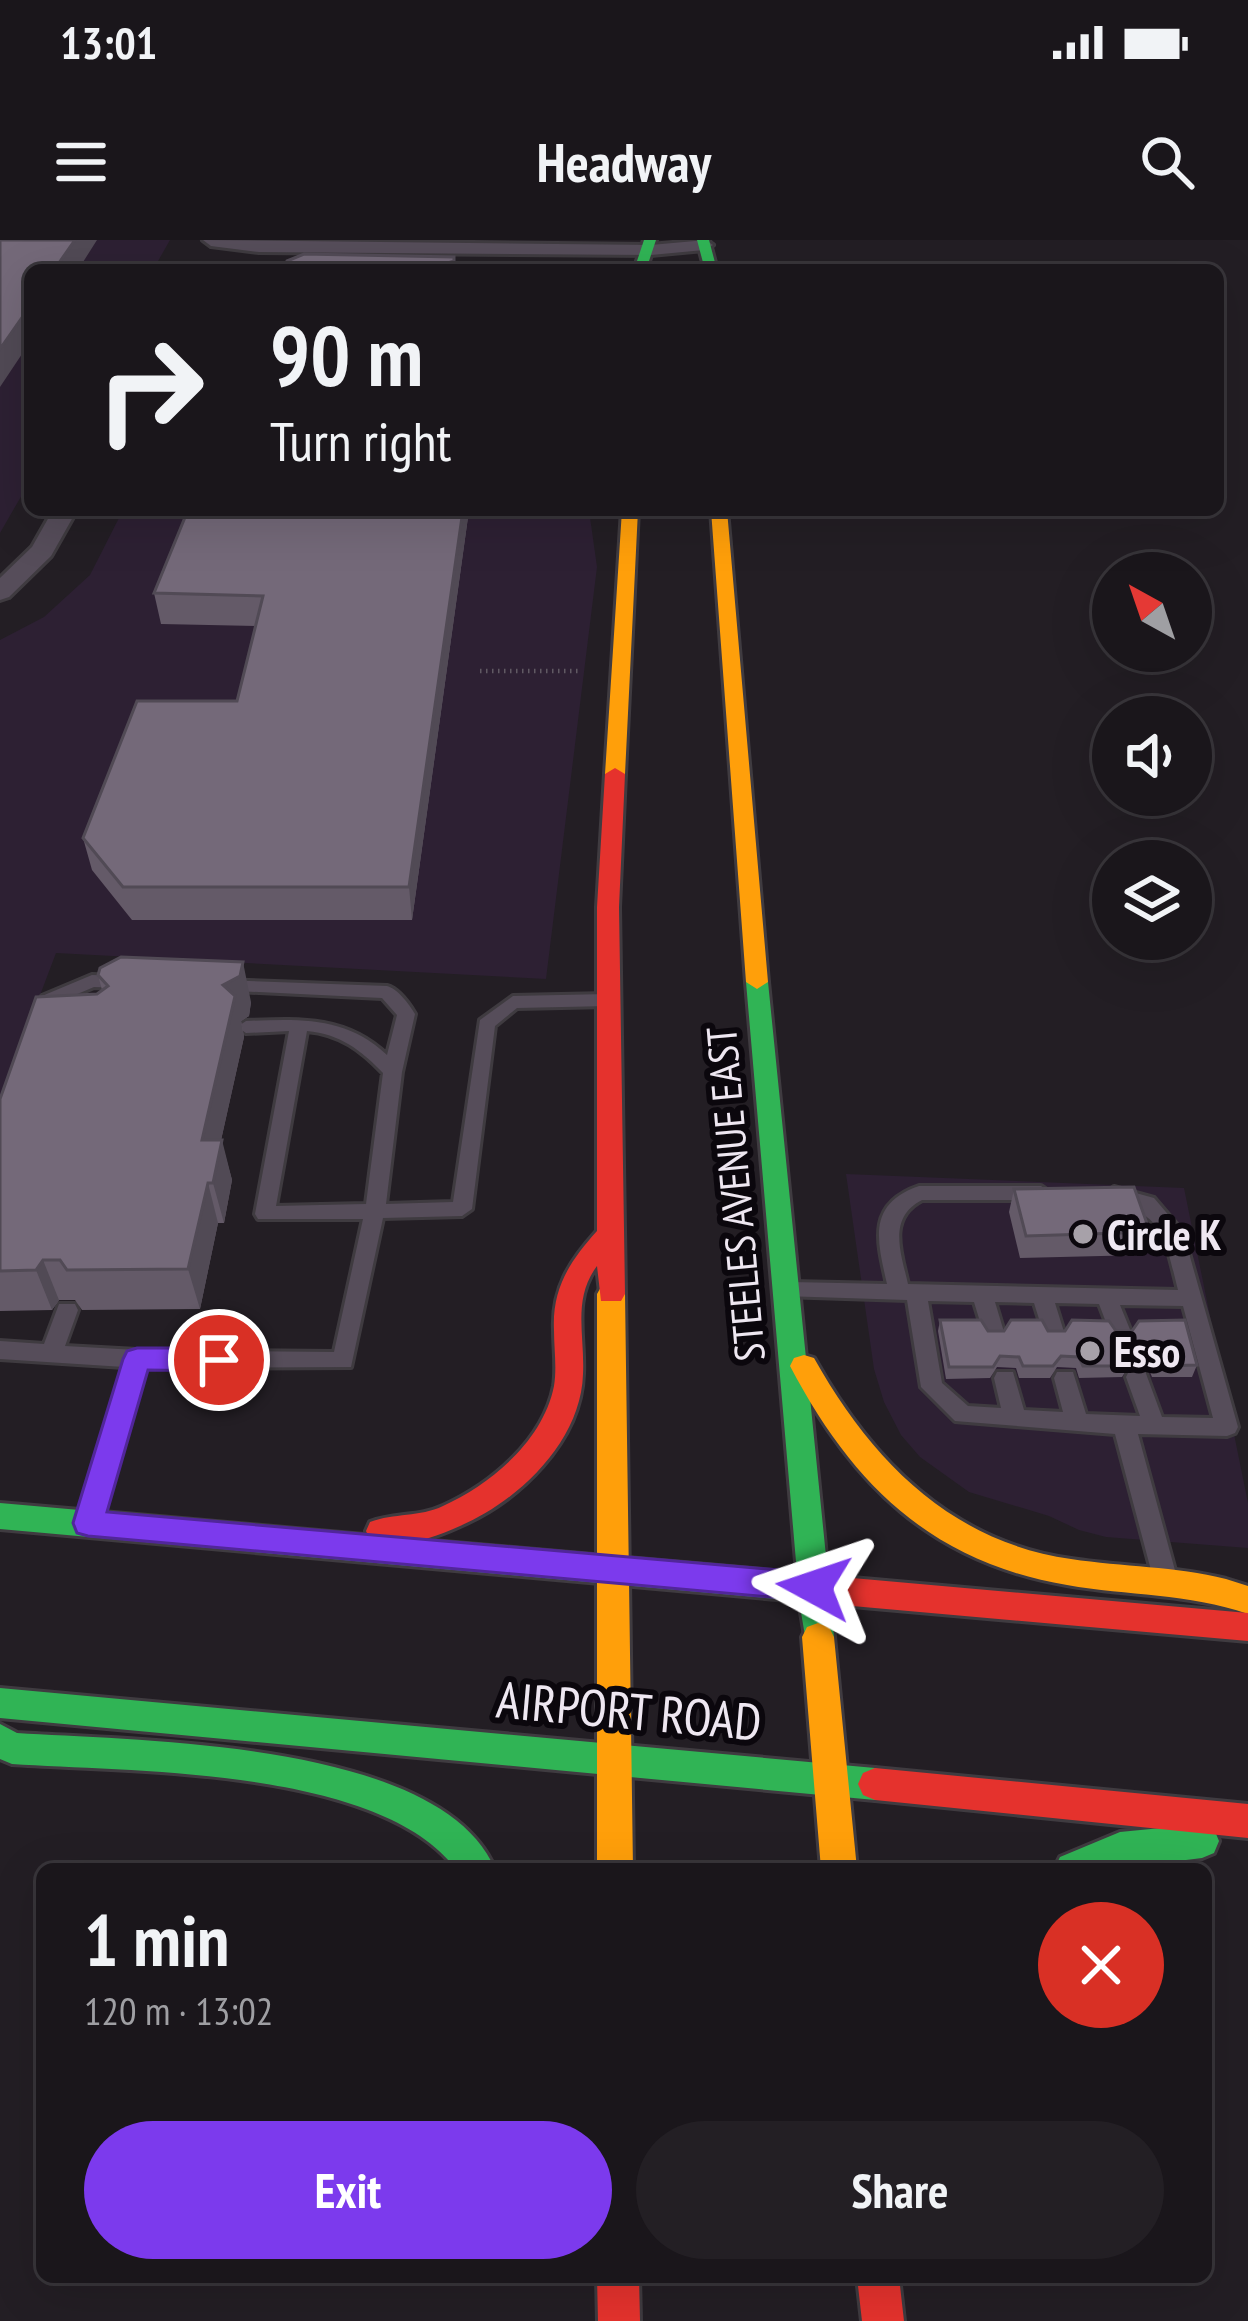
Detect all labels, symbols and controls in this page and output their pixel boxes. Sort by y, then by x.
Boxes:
text: 13:01 [60,13,157,71]
text: Headway [537,127,711,197]
icon: menu [48,129,114,195]
icon: search [1134,129,1200,195]
text: 90 m [270,300,423,409]
icon: right [72,312,228,468]
text: Turn right [270,406,451,476]
north arrow [1092,552,1212,672]
map controls [1092,552,1212,960]
button: sound [1092,696,1212,816]
button: layers [1092,840,1212,960]
street label: STEELES AVENUE EAST [693,1024,777,1364]
place label: Circle K [1107,1207,1221,1262]
marker: Circle K [1070,1221,1096,1247]
pin [168,1309,270,1411]
place label: Esso [1114,1324,1180,1379]
icon: arrive [186,1327,252,1393]
marker: Esso [1077,1338,1103,1364]
position arrow [751,1524,877,1650]
street label: AIRPORT ROAD [494,1666,764,1754]
text: 1 min [84,1893,229,1986]
button: close [1038,1902,1164,2028]
text: 120 m · 13:02 [84,1985,273,2036]
button: Exit [84,2121,612,2259]
button: Share [636,2121,1164,2259]

